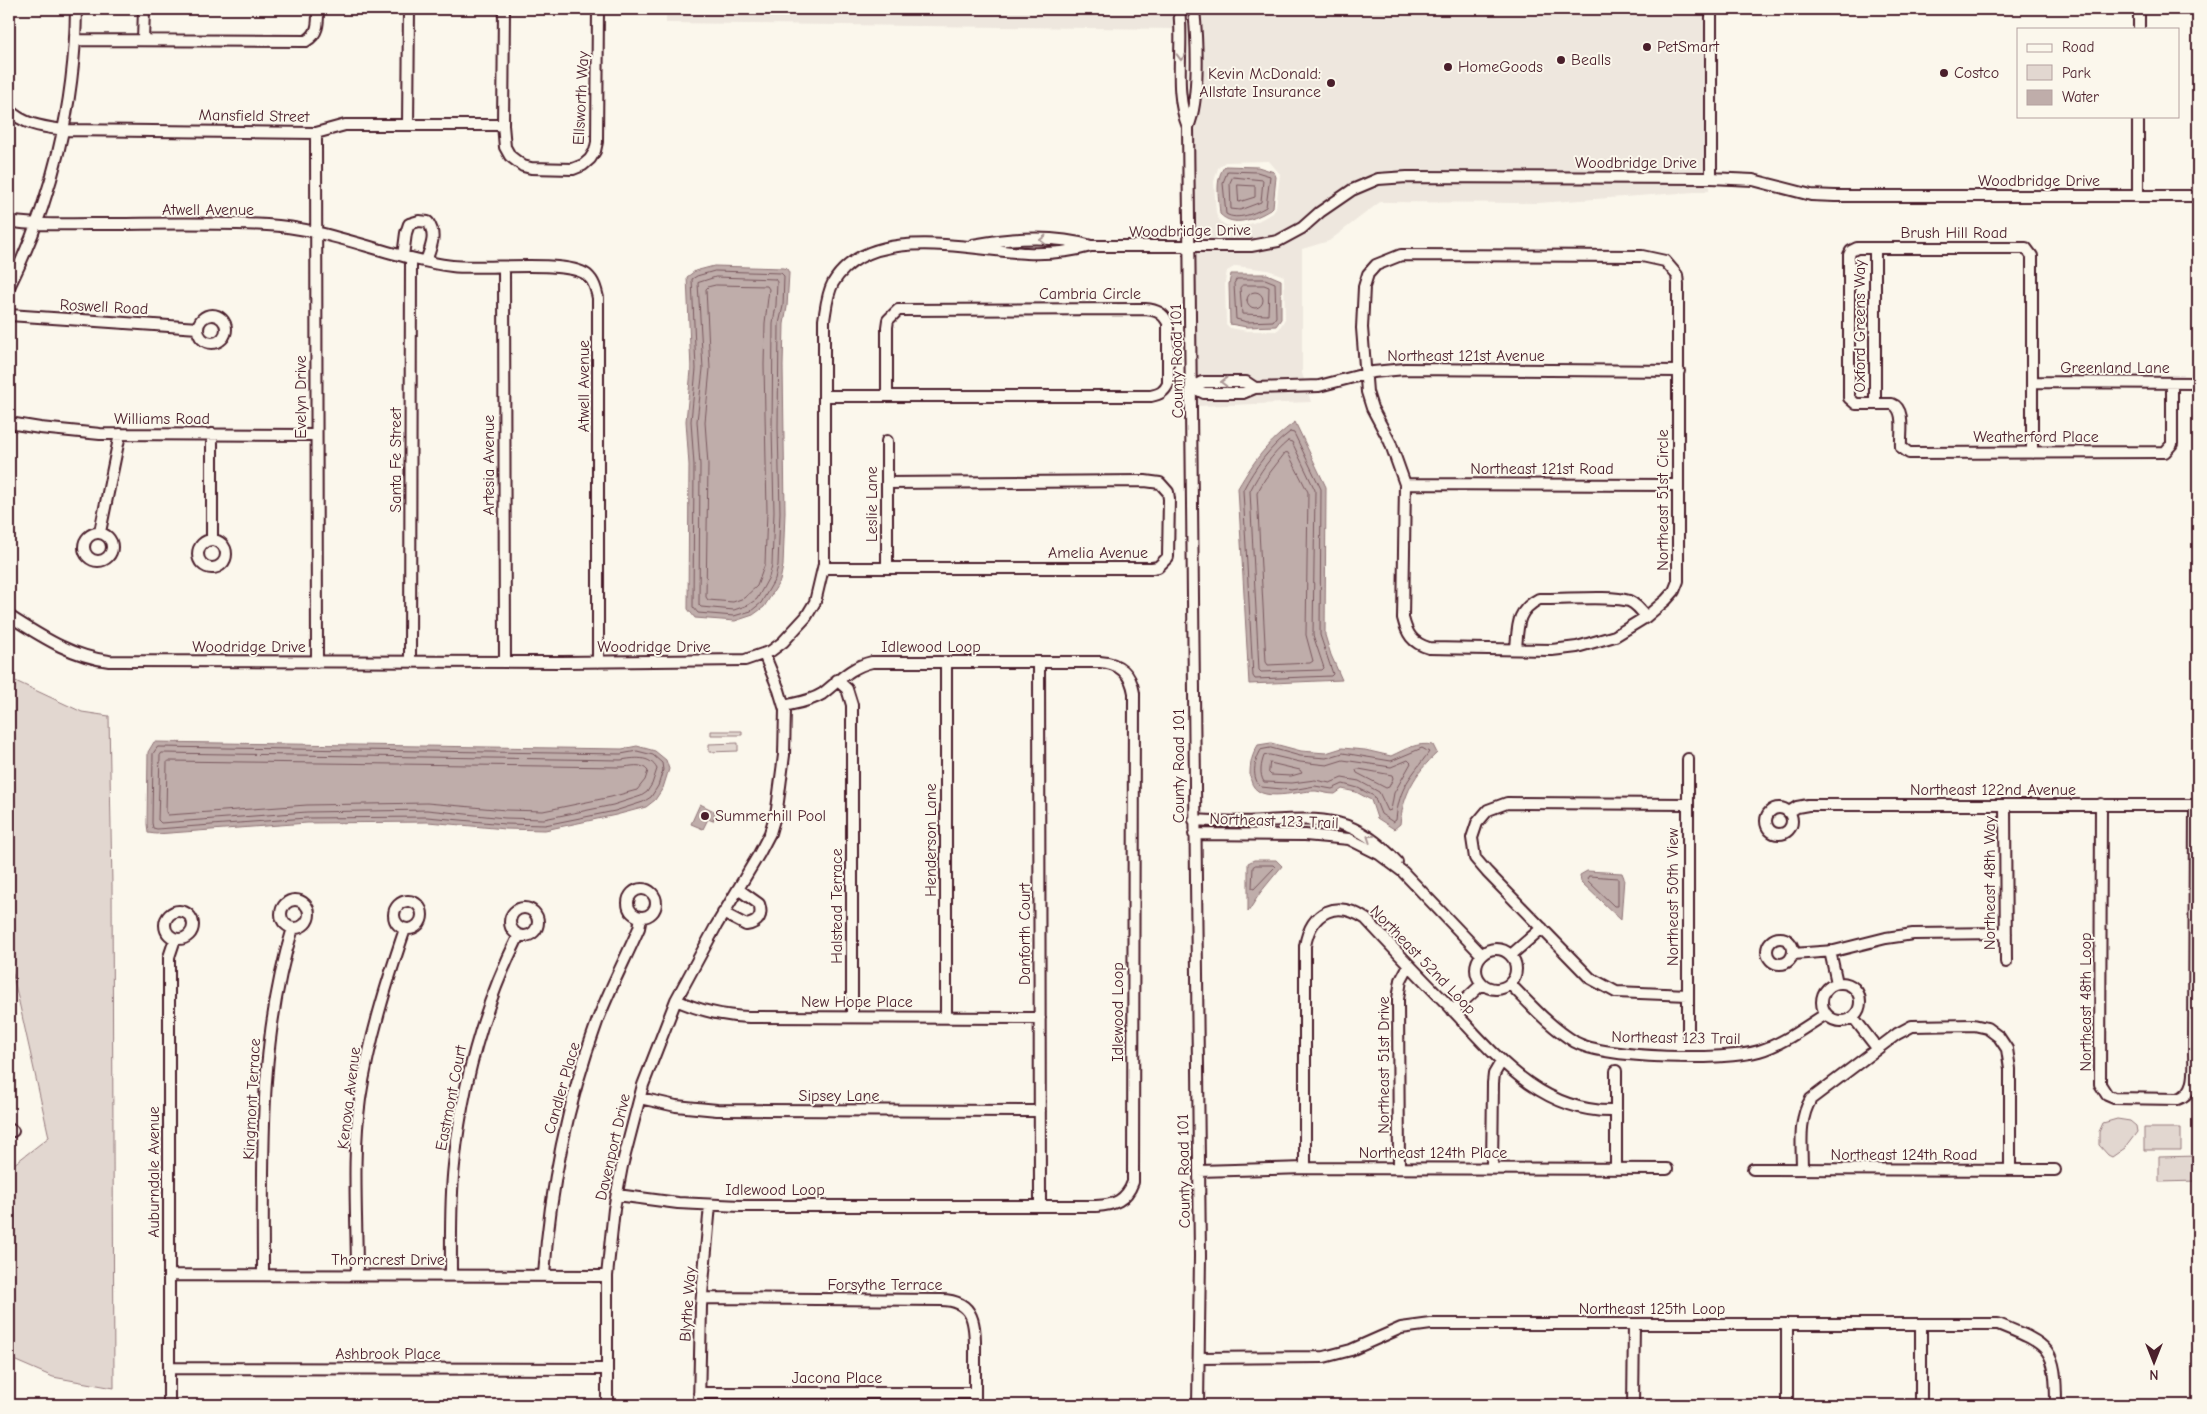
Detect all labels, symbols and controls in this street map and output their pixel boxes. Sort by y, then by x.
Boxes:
legend [2017,28,2180,118]
place label: PetSmart [1657,38,1720,56]
text: Road [2062,38,2094,56]
marker: PetSmart [1641,41,1653,53]
street label: Ellsworth Way [570,50,592,145]
place label: Bealls [1571,51,1611,69]
one-way arrow [1176,54,1186,62]
marker: Bealls [1555,54,1567,66]
place label: HomeGoods [1458,58,1543,76]
marker: HomeGoods [1442,61,1454,73]
place label: Costco [1954,64,1999,82]
text: Park [2062,64,2091,82]
place label: Kevin McDonald: Allstate Insurance [1199,65,1321,101]
marker: Costco [1938,67,1950,79]
marker: Kevin McDonald: Allstate Insurance [1325,77,1337,89]
text: Water [2062,88,2099,106]
street label: Mansfield Street [198,106,310,126]
street label: Woodbridge Drive [1575,154,1697,172]
street label: Woodbridge Drive [1978,172,2100,190]
street label: Atwell Avenue [162,201,254,219]
street label: Woodbridge Drive [1129,221,1251,241]
street label: Brush Hill Road [1900,224,2008,242]
one-way arrow [1039,235,1046,245]
street label: Oxford Greens Way [1851,259,1869,392]
street label: Cambria Circle [1039,285,1141,303]
street label: Roswell Road [59,296,149,318]
street label: County Road 101 [1167,304,1187,418]
street label: Atwell Avenue [575,340,593,432]
street label: Northeast 121st Avenue [1387,347,1545,365]
street label: Evelyn Drive [292,355,310,439]
street label: Greenland Lane [2060,359,2170,377]
one-way arrow [1220,377,1228,387]
street label: Santa Fe Street [387,407,405,513]
street label: Williams Road [114,410,210,428]
street label: Artesia Avenue [480,415,498,515]
street label: Weatherford Place [1973,428,2099,446]
street label: Northeast 51st Circle [1654,429,1672,571]
street label: Northeast 121st Road [1470,460,1614,478]
street label: Leslie Lane [863,466,881,542]
street label: Amelia Avenue [1048,544,1148,562]
street label: Woodridge Drive [192,638,306,656]
street label: Woodridge Drive [597,638,711,656]
street label: Idlewood Loop [881,638,981,656]
street label: County Road 101 [1170,709,1188,823]
street label: Northeast 122nd Avenue [1910,781,2076,799]
street label: Henderson Lane [922,783,940,897]
place label: Summerhill Pool [715,807,826,825]
marker: Summerhill Pool [699,810,711,822]
street label: Northeast 123 Trail [1209,810,1339,832]
street label: Northeast 48th Way [1981,815,1999,950]
street label: Northeast 50th View [1664,828,1682,966]
one-way arrow [1366,835,1376,844]
street label: Halstead Terrace [828,848,846,964]
street label: Danforth Court [1016,883,1034,985]
street label: Northeast 52nd Loop [1366,902,1480,1018]
street label: Northeast 48th Loop [2077,933,2095,1071]
street label: Idlewood Loop [1109,962,1127,1062]
street label: New Hope Place [801,993,913,1011]
street label: Northeast 51st Drive [1375,996,1393,1134]
street label: Northeast 123 Trail [1611,1028,1741,1048]
street label: Kingmont Terrace [240,1038,264,1160]
street label: Candler Place [540,1040,584,1136]
street label: Eastmont Court [432,1043,470,1152]
street label: Kenova Avenue [334,1046,364,1150]
street label: Sipsey Lane [799,1087,879,1105]
street label: Davenport Drive [592,1092,634,1202]
street label: Auburndale Avenue [145,1106,163,1238]
street label: County Road 101 [1174,1114,1194,1228]
street label: Northeast 124th Place [1359,1144,1507,1162]
street label: Northeast 124th Road [1831,1146,1977,1164]
street label: Idlewood Loop [725,1181,825,1199]
street label: Thorncrest Drive [331,1251,445,1269]
street label: Blythe Way [676,1265,700,1342]
street label: Forsythe Terrace [828,1276,942,1294]
street label: Northeast 125th Loop [1579,1300,1725,1318]
north arrow [2130,1336,2180,1386]
street label: Ashbrook Place [335,1345,441,1363]
text: N [2149,1366,2159,1383]
street label: Jacona Place [792,1369,882,1387]

